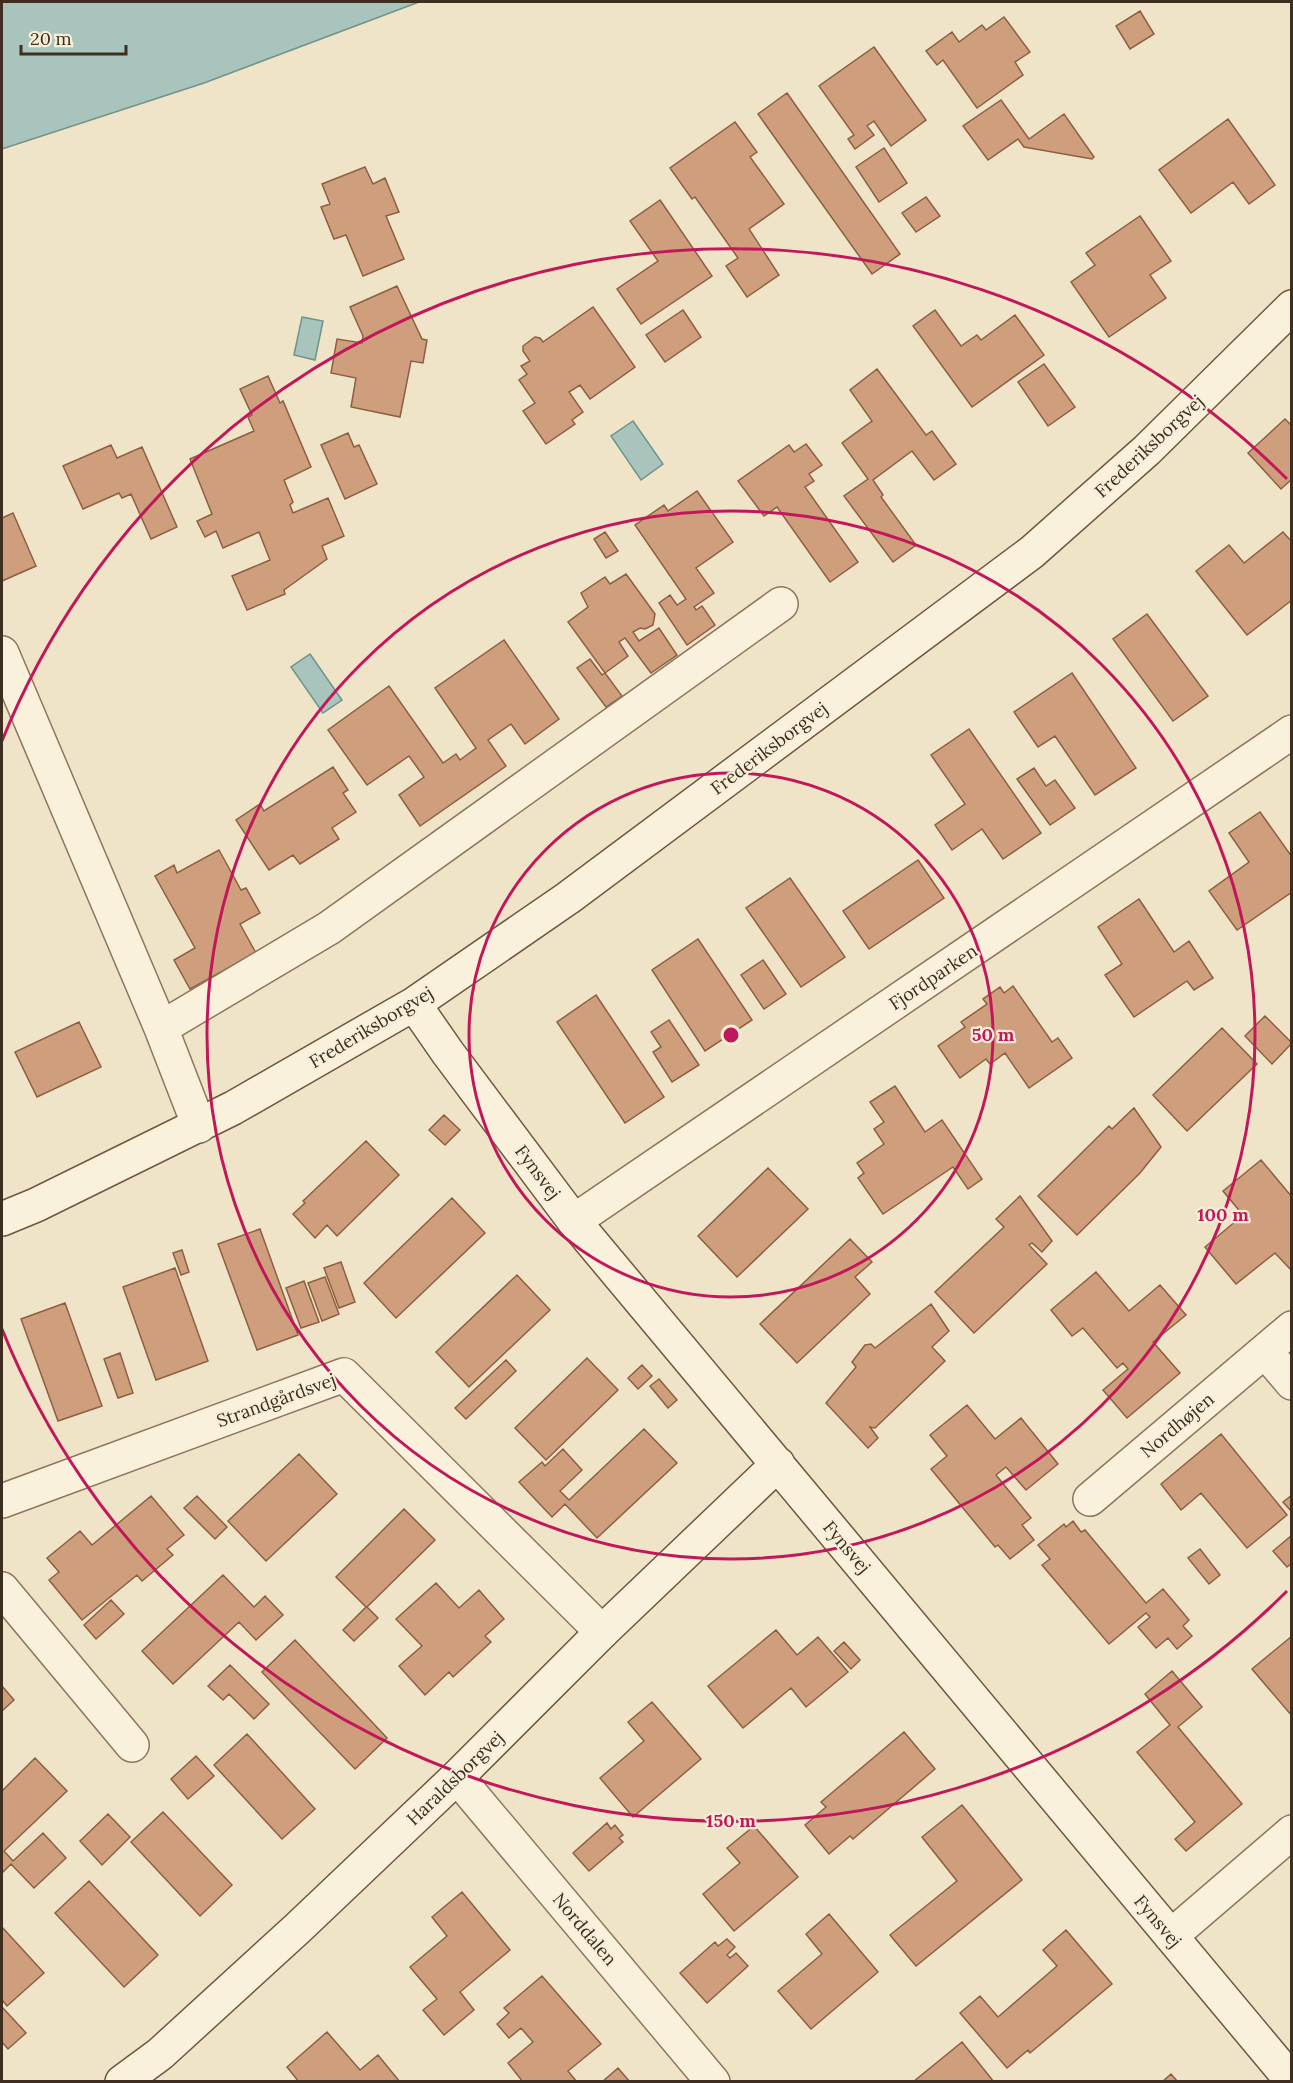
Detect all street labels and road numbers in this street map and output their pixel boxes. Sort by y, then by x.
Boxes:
street label: Frederiksborgvej [1090,390,1208,502]
street label: Frederiksborgvej [706,696,832,800]
street label: Fjordparken [884,939,982,1015]
street label: Frederiksborgvej [305,981,437,1073]
street label: Fynsvej [510,1140,566,1204]
street label: Strandgårdsvej [213,1368,339,1432]
street label: Nordhøjen [1135,1387,1219,1462]
street label: Fynsvej [818,1516,876,1578]
street label: Haraldsborgvej [402,1726,508,1830]
street label: Norddalen [548,1888,622,1970]
street label: Fynsvej [1129,1890,1187,1952]

